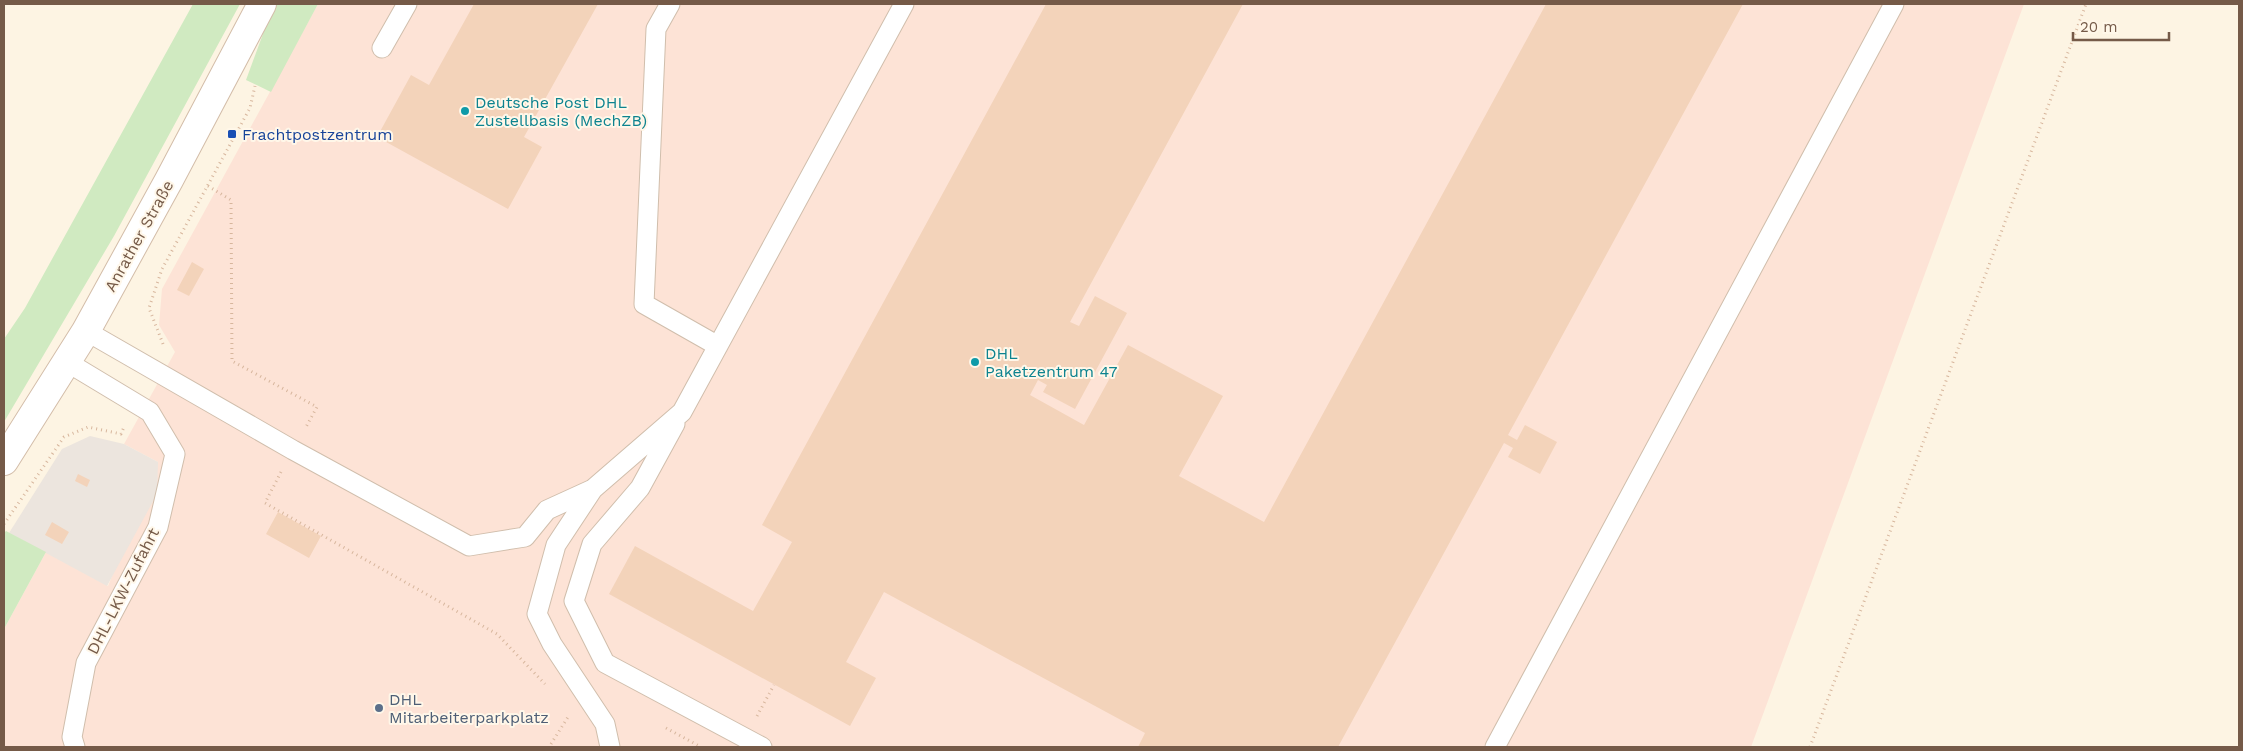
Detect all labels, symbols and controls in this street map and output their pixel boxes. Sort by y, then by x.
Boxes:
scale bar [2073,10,2169,42]
text: 20 m [2080,18,2118,36]
place label: Deutsche Post DHL Zustellbasis (MechZB) [475,93,647,130]
marker: Deutsche Post DHL Zustellbasis (MechZB) [459,105,471,117]
place label: Frachtpostzentrum [242,125,392,144]
marker: Frachtpostzentrum [226,128,238,140]
street label: Anrather Straße [101,177,177,295]
place label: DHL Paketzentrum 47 [985,344,1118,381]
marker: DHL Paketzentrum 47 [969,356,981,368]
street label: DHL-LKW-Zufahrt [83,525,163,657]
place label: DHL Mitarbeiterparkplatz [389,690,549,727]
marker: DHL Mitarbeiterparkplatz [373,702,385,714]

